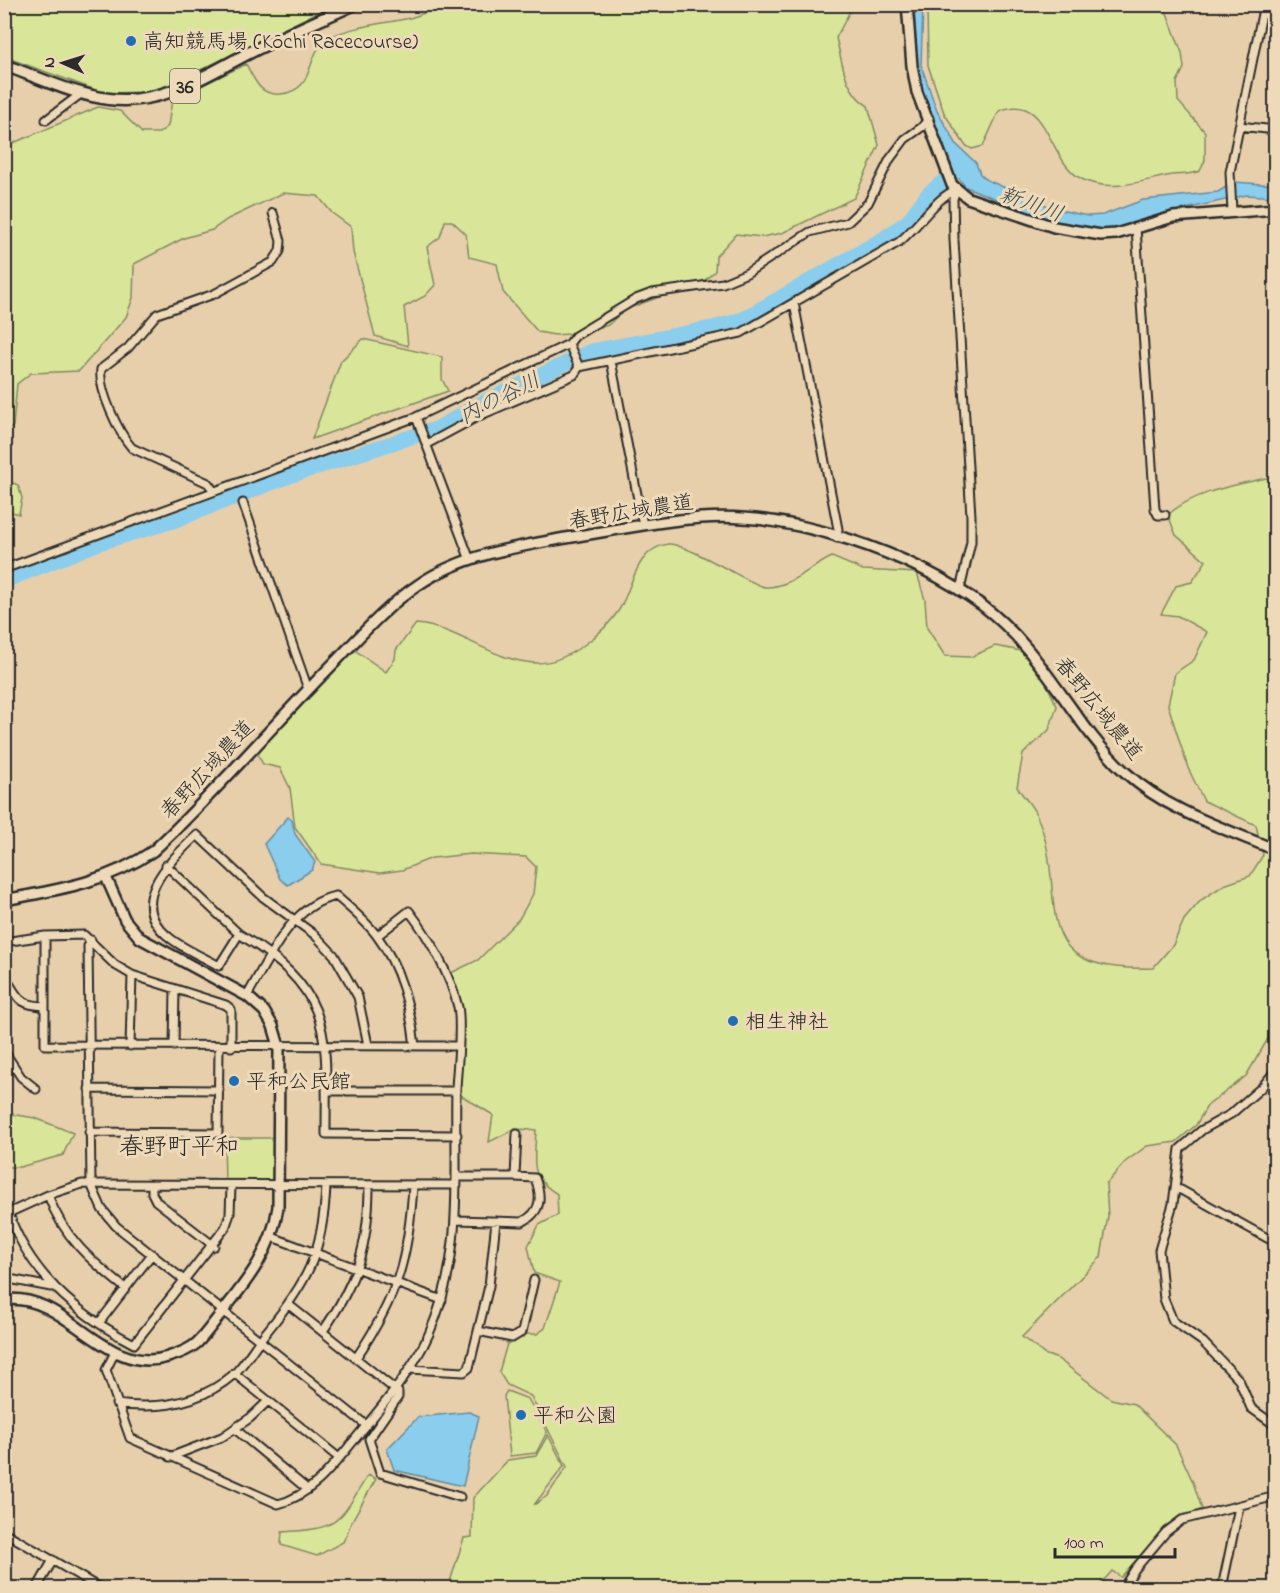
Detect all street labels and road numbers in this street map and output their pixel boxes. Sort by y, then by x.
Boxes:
road number: 36 [170,69,200,103]
street label: 春野広域農道 [567,488,696,538]
street label: 春野広域農道 [1046,651,1149,768]
street label: 春野広域農道 [155,714,262,827]

